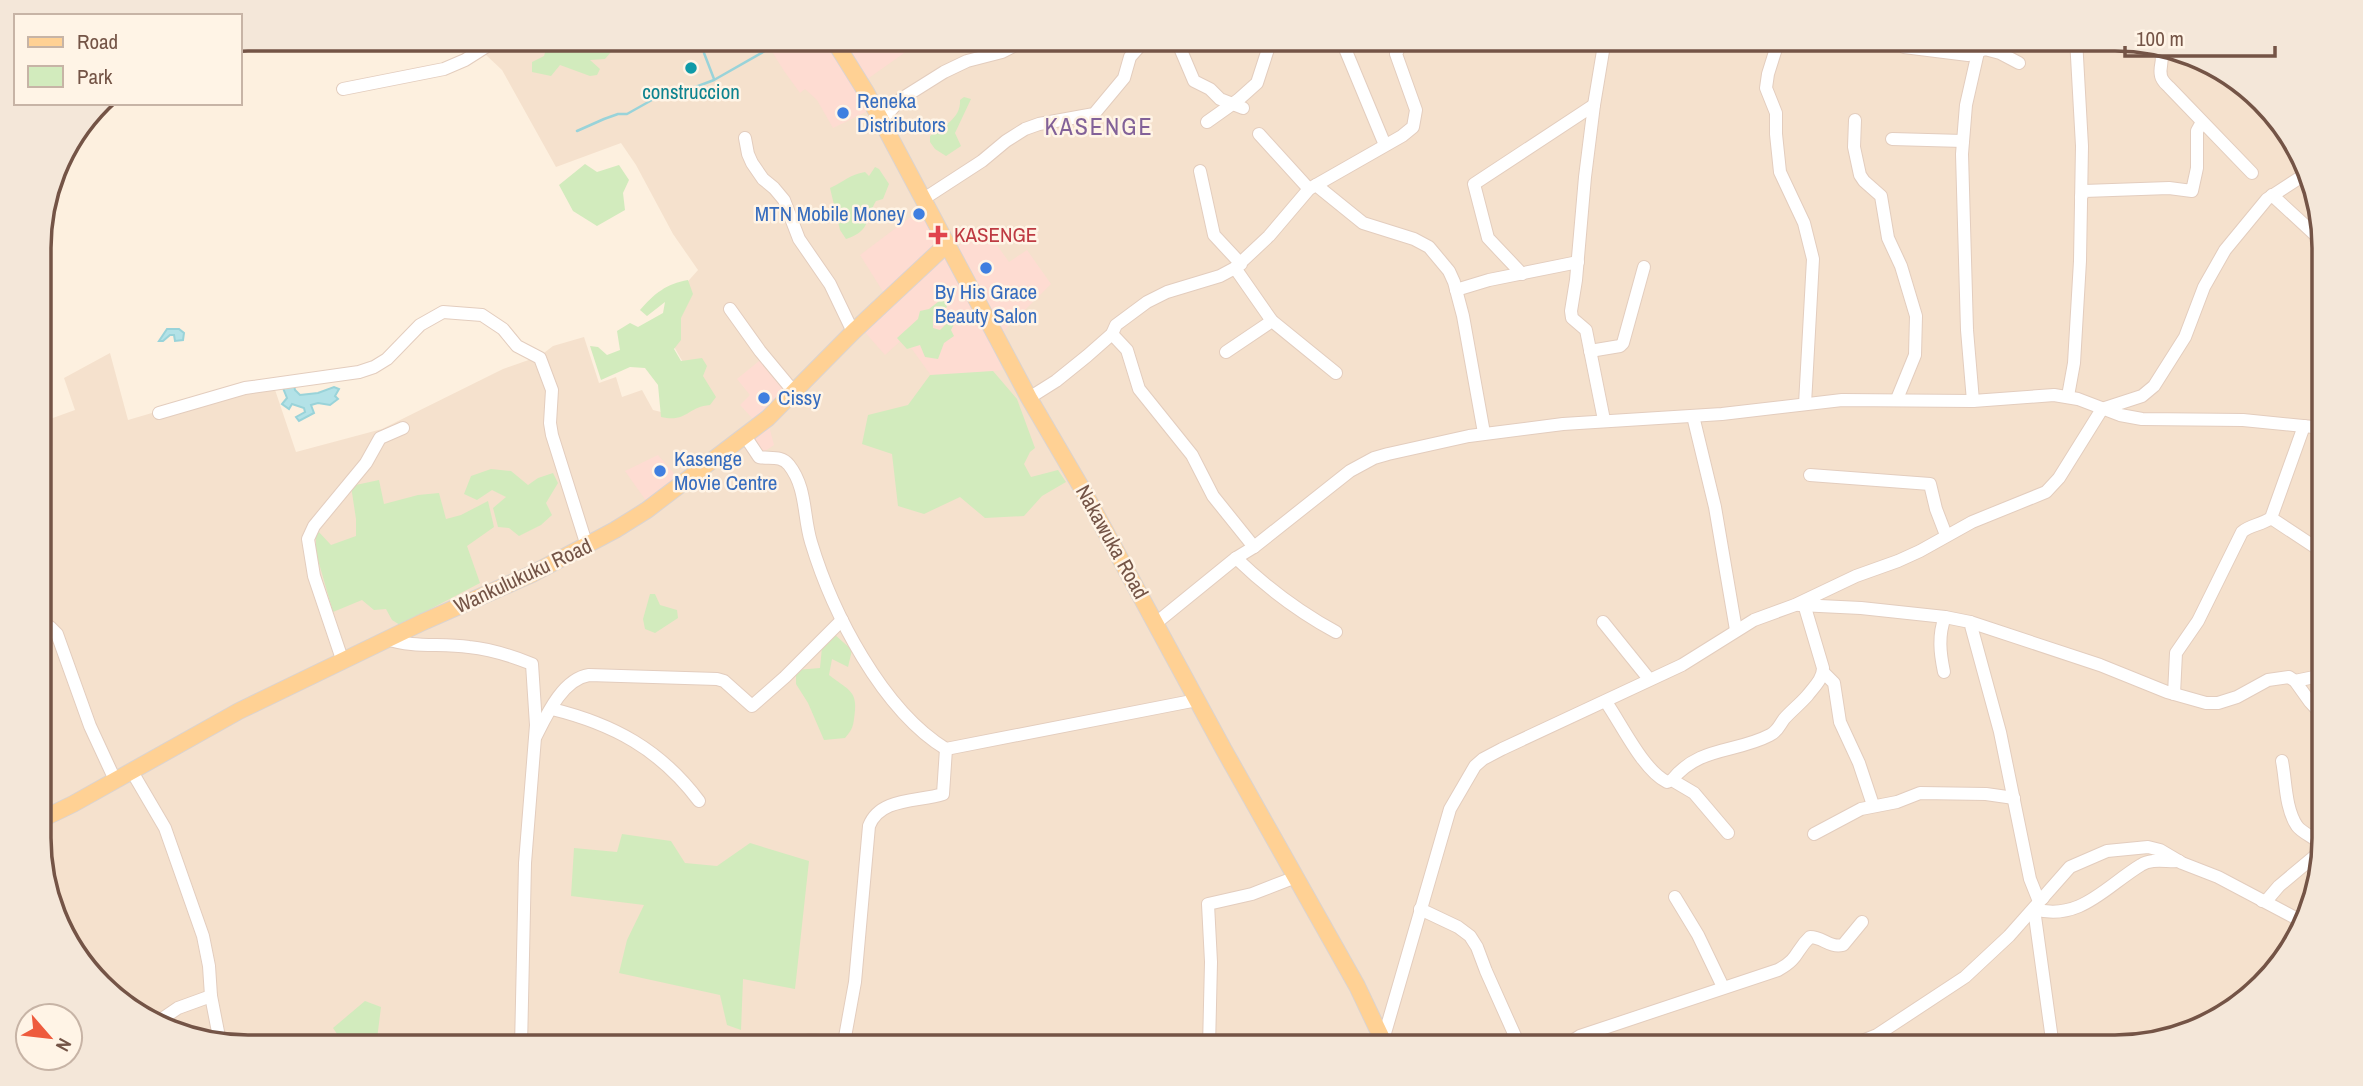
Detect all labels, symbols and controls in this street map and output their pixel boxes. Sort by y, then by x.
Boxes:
legend [14,14,242,105]
scale bar [2125,14,2276,58]
text: 100 m [2136,24,2184,53]
text: Road [77,27,118,56]
marker: construccion [683,60,699,76]
text: Park [77,62,113,91]
place label: construccion [642,77,740,106]
place label: Reneka Distributors [857,86,946,139]
marker: Reneka Distributors [835,105,851,121]
district label: KASENGE [1044,110,1154,142]
place label: MTN Mobile Money [755,199,905,228]
marker: MTN Mobile Money [911,206,927,222]
place label: KASENGE [954,220,1037,249]
marker: KASENGE [928,225,948,245]
marker: By His Grace Beauty Salon [978,260,994,276]
place label: By His Grace Beauty Salon [935,277,1037,330]
place label: Cissy [778,383,821,412]
marker: Cissy [756,390,772,406]
place label: Kasenge Movie Centre [674,444,777,497]
marker: Kasenge Movie Centre [652,463,668,479]
street label: Nakawuka Road [1069,479,1156,604]
street label: Wankulukuku Road [449,531,596,620]
north arrow [14,1002,84,1072]
text: N [50,1034,78,1056]

